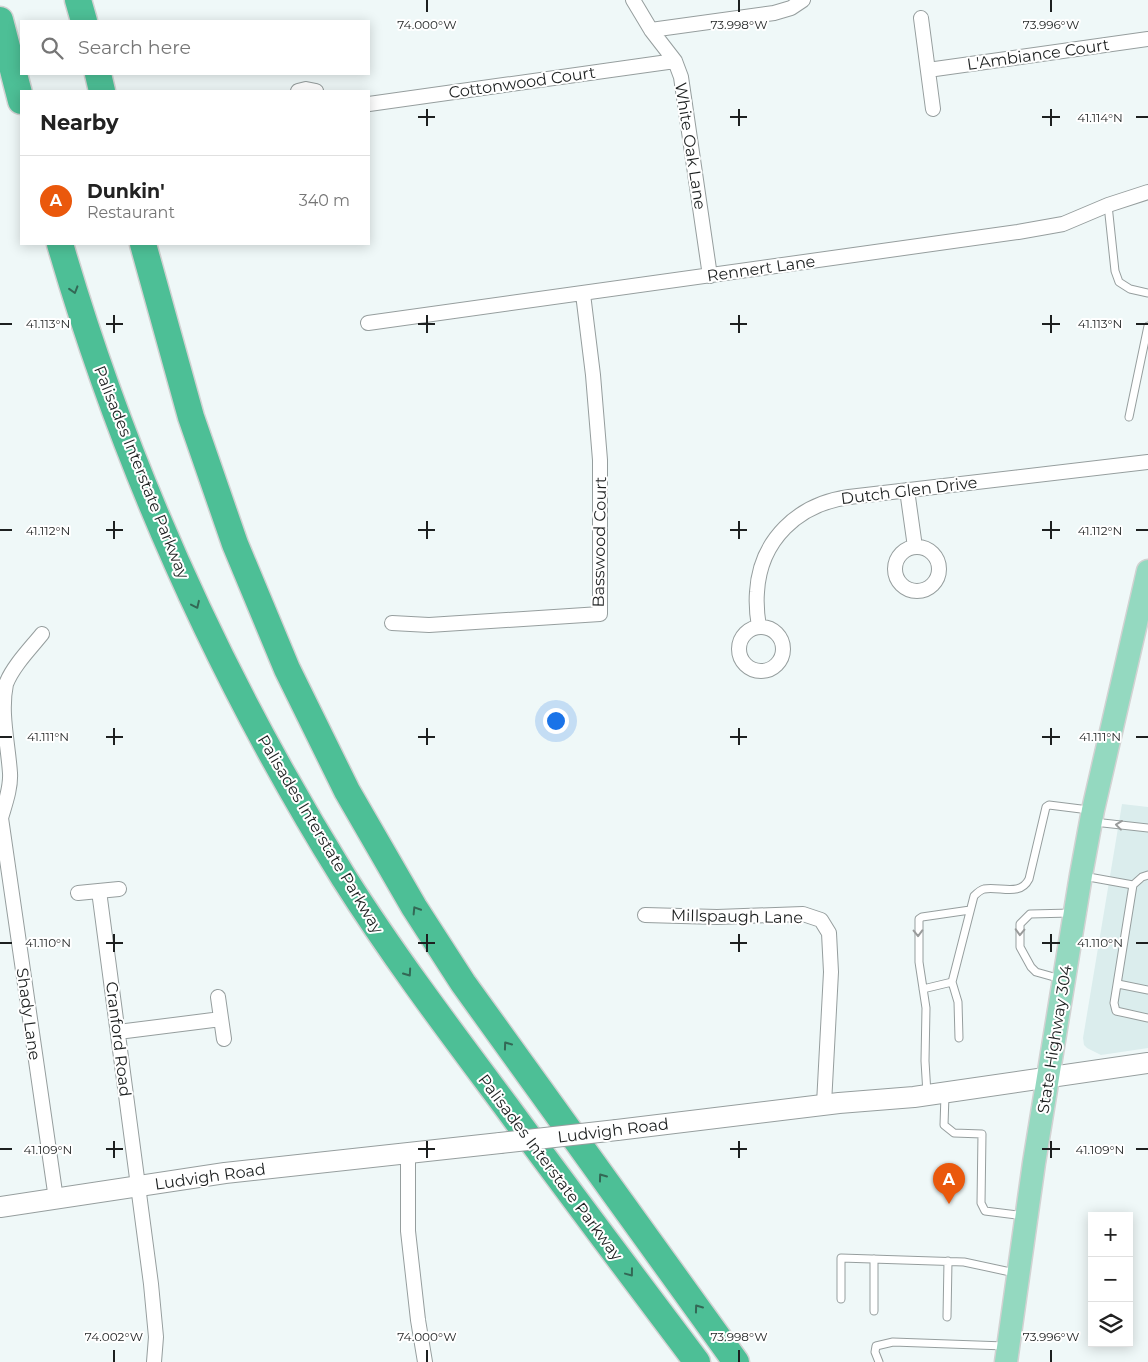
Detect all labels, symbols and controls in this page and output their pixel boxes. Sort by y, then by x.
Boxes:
text: 74.000°W [397,17,457,32]
text: 73.998°W [710,17,768,32]
text: 73.996°W [1023,17,1079,32]
search box [20,20,370,75]
icon: search [38,34,66,62]
street label: L'Ambiance Court [966,35,1111,74]
text: Search here [78,36,191,59]
street label: Cottonwood Court [447,63,597,102]
street label: White Oak Lane [671,81,710,211]
text: Nearby [40,110,119,135]
text: 41.114°N [1077,110,1123,125]
text: Dunkin' [87,180,165,203]
text: A [50,191,62,210]
text: 340 m [299,191,350,210]
text: Restaurant [87,203,175,222]
street label: Rennert Lane [706,251,816,286]
one-way arrow [69,286,79,294]
text: 41.113°N [26,316,70,331]
text: 41.113°N [1078,316,1122,331]
street label: Palisades Interstate Parkway [90,363,193,582]
street label: Dutch Glen Drive [840,473,978,508]
street label: Basswood Court [589,476,610,608]
text: 41.112°N [26,523,70,538]
text: 41.112°N [1078,523,1122,538]
one-way arrow [189,600,200,609]
your location [543,708,569,734]
text: 41.111°N [27,729,69,744]
text: 41.111°N [1079,729,1121,744]
street label: Palisades Interstate Parkway [254,732,388,937]
one-way arrow [1115,820,1123,831]
street label: Millspaugh Lane [671,906,803,927]
one-way arrow [413,907,423,916]
one-way arrow [913,929,924,937]
one-way arrow [1015,929,1025,937]
text: 41.110°N [25,935,71,950]
text: 41.110°N [1077,935,1123,950]
street label: State Highway 304 [1033,963,1076,1115]
street label: Shady Lane [13,967,44,1061]
one-way arrow [402,967,411,977]
street label: Cranford Road [102,980,135,1098]
one-way arrow [504,1041,513,1051]
street label: Palisades Interstate Parkway [474,1071,627,1264]
street label: Ludvigh Road [556,1114,670,1147]
text: 41.109°N [24,1142,72,1157]
text: 41.109°N [1076,1142,1124,1157]
street label: Ludvigh Road [153,1159,267,1194]
pin: A [933,1163,965,1204]
one-way arrow [600,1174,608,1183]
map controls [1088,1212,1133,1347]
button: + [1088,1212,1133,1257]
button: − [1088,1257,1133,1302]
one-way arrow [624,1267,633,1277]
button: layers [1088,1302,1133,1347]
one-way arrow [695,1304,704,1314]
text: 74.002°W [85,1329,143,1344]
text: 74.000°W [397,1329,457,1344]
text: 73.998°W [710,1329,768,1344]
text: 73.996°W [1023,1329,1079,1344]

